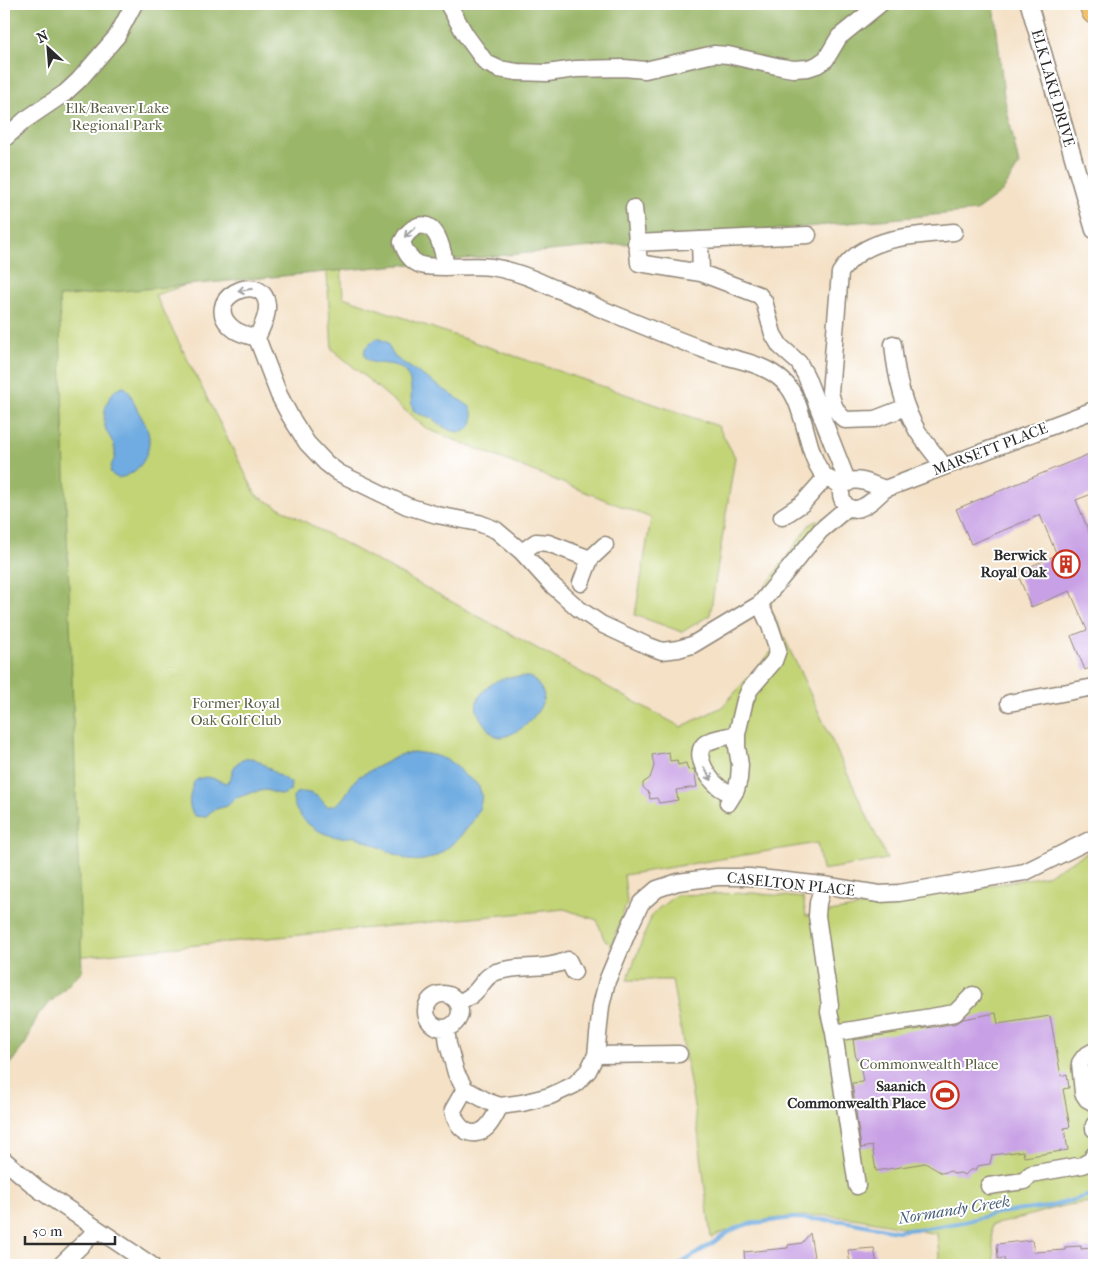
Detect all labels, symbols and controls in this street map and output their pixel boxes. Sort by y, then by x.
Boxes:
north arrow [22,22,72,72]
text: N [34,27,51,47]
street label: ELK LAKE DRIVE [1028,27,1078,149]
park label: Elk/Beaver Lake Regional Park [65,99,169,134]
one-way arrow [404,226,417,238]
one-way arrow [237,285,253,295]
street label: MARSETT PLACE [930,419,1050,479]
place label: Berwick Royal Oak [981,546,1048,581]
building icon: Berwick Royal Oak [1051,549,1081,579]
park label: Former Royal Oak Golf Club [191,694,281,729]
one-way arrow [704,766,714,780]
street label: CASELTON PLACE [726,868,856,900]
park label: Commonwealth Place [860,1055,999,1073]
place label: Saanich Commonwealth Place [787,1077,927,1112]
sports icon: Saanich Commonwealth Place [930,1080,960,1110]
water label: Normandy Creek [896,1191,1011,1228]
scale bar [25,1214,115,1246]
text: 50 m [32,1222,63,1240]

